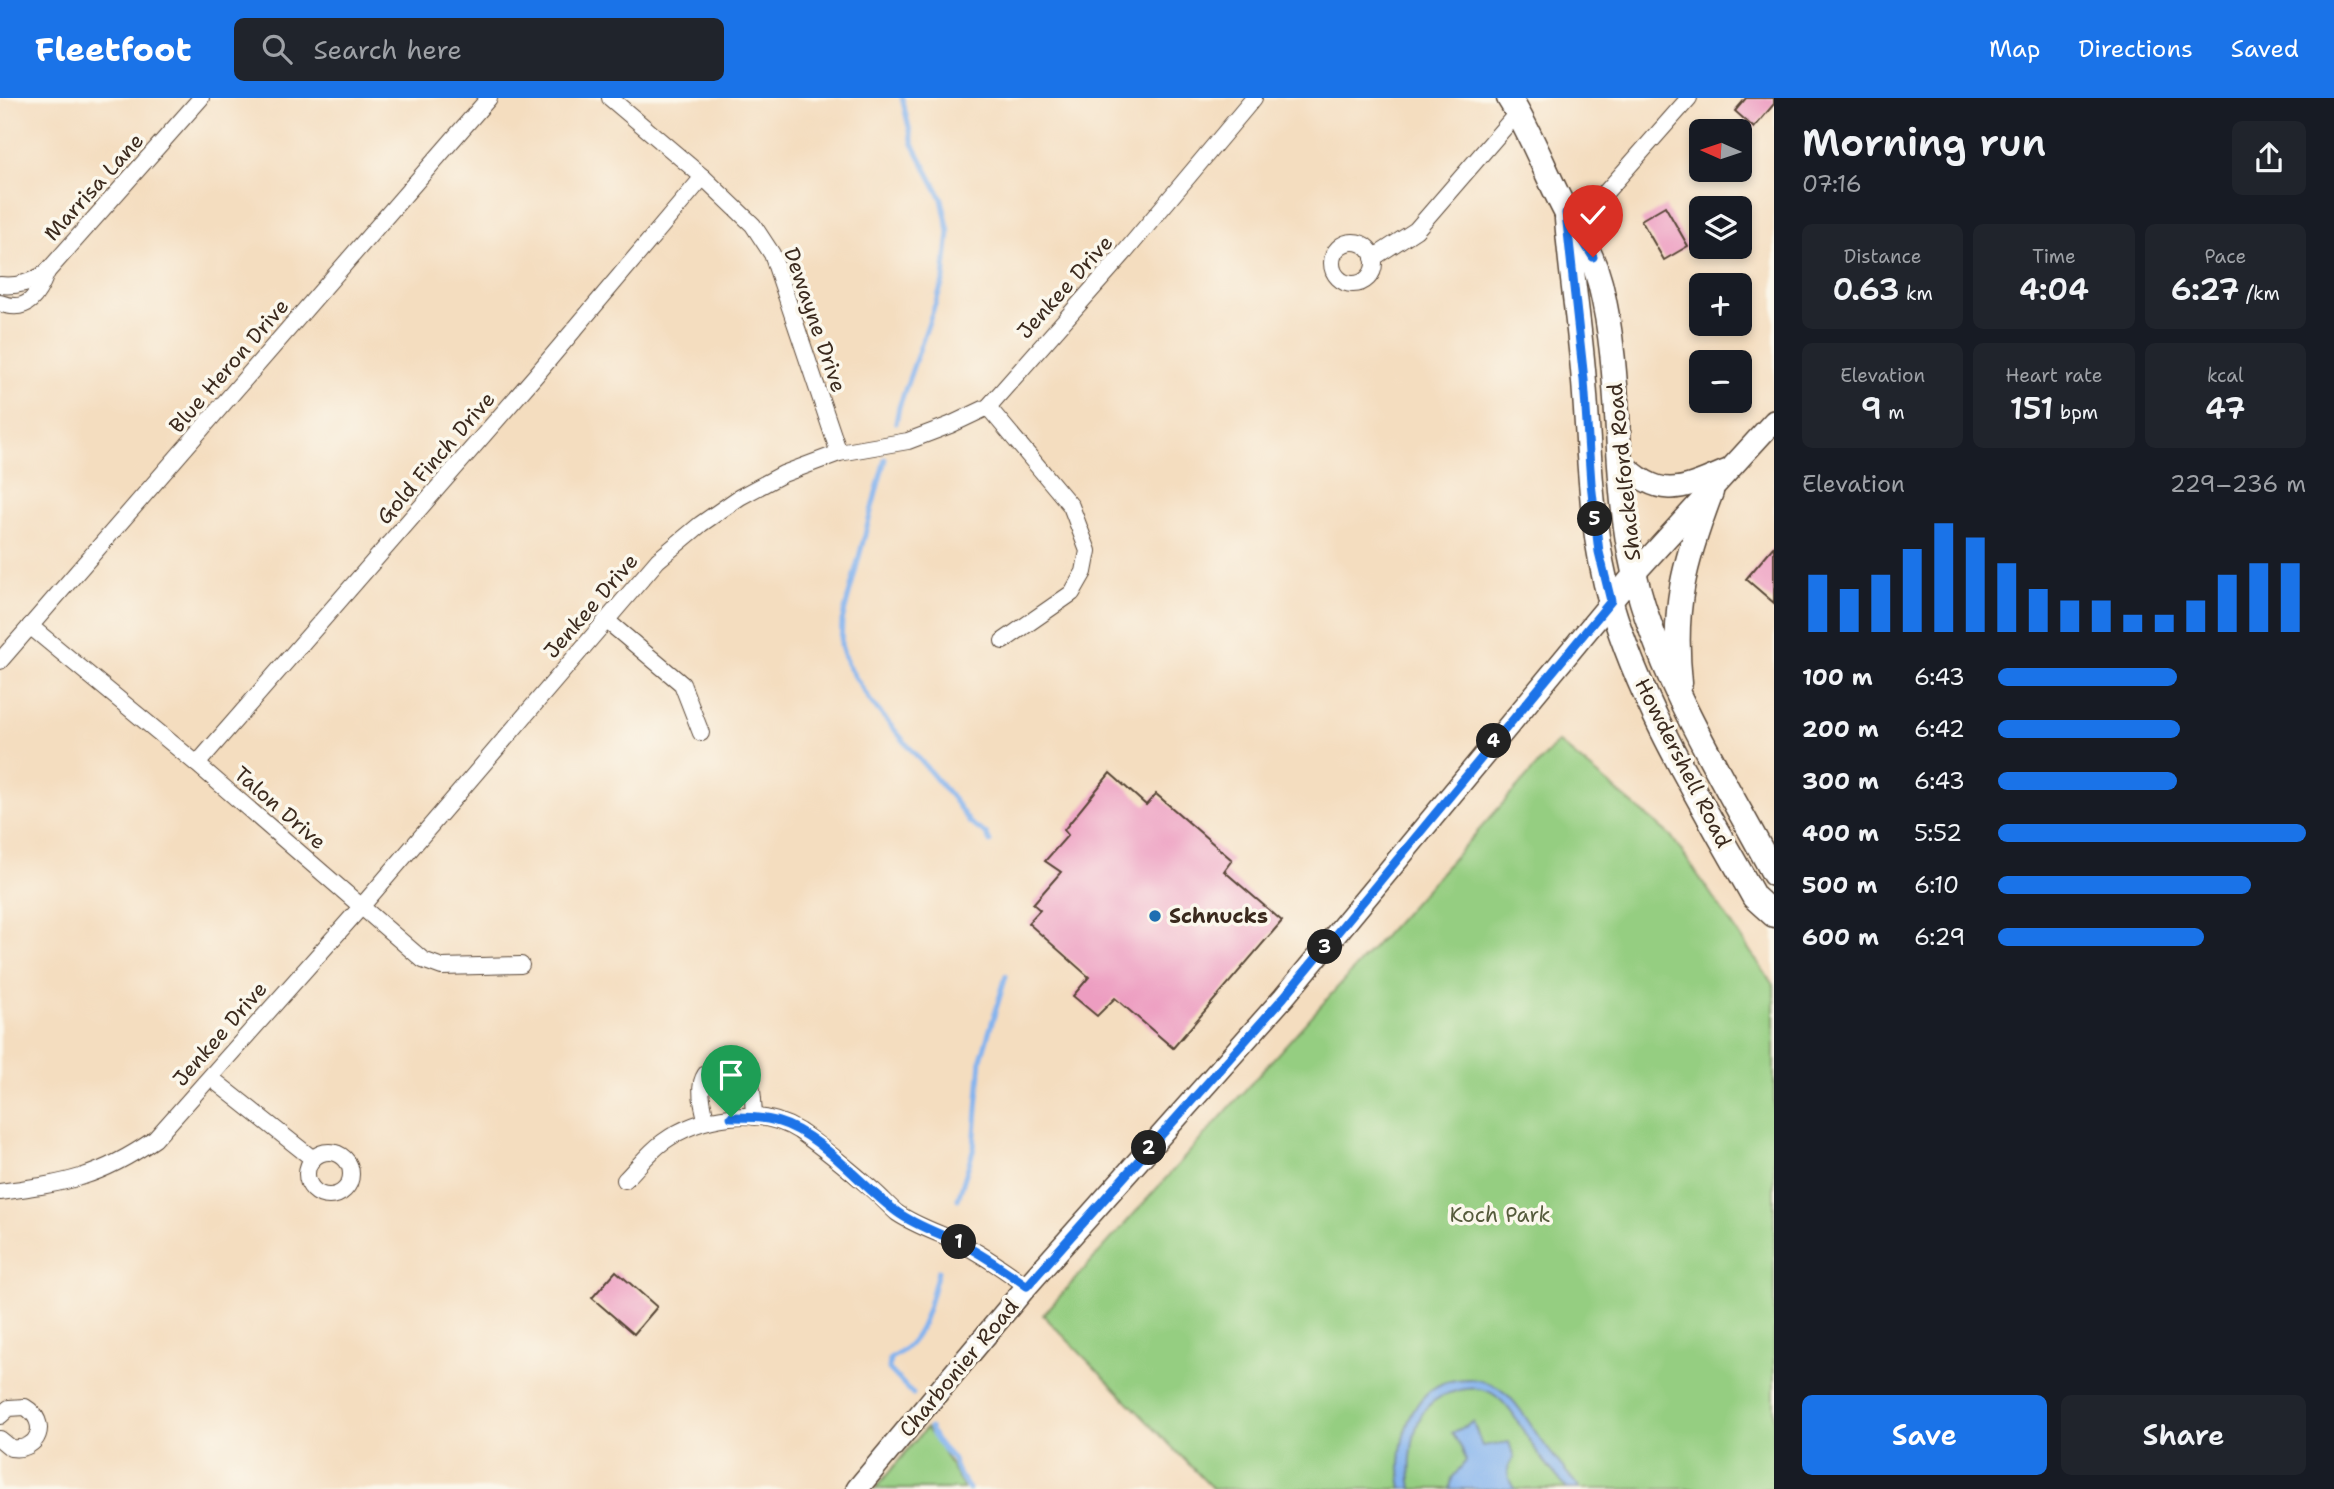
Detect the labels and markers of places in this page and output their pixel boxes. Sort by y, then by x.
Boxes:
pin [1563,185,1623,257]
pin: 5 [1578,502,1612,536]
pin: 4 [1476,724,1512,758]
place label: Schnucks [1169,902,1268,930]
marker: Schnucks [1147,908,1163,924]
pin: 3 [1308,930,1342,964]
pin [701,1045,761,1117]
pin: 2 [1132,1130,1166,1166]
pin: 1 [942,1224,976,1260]

